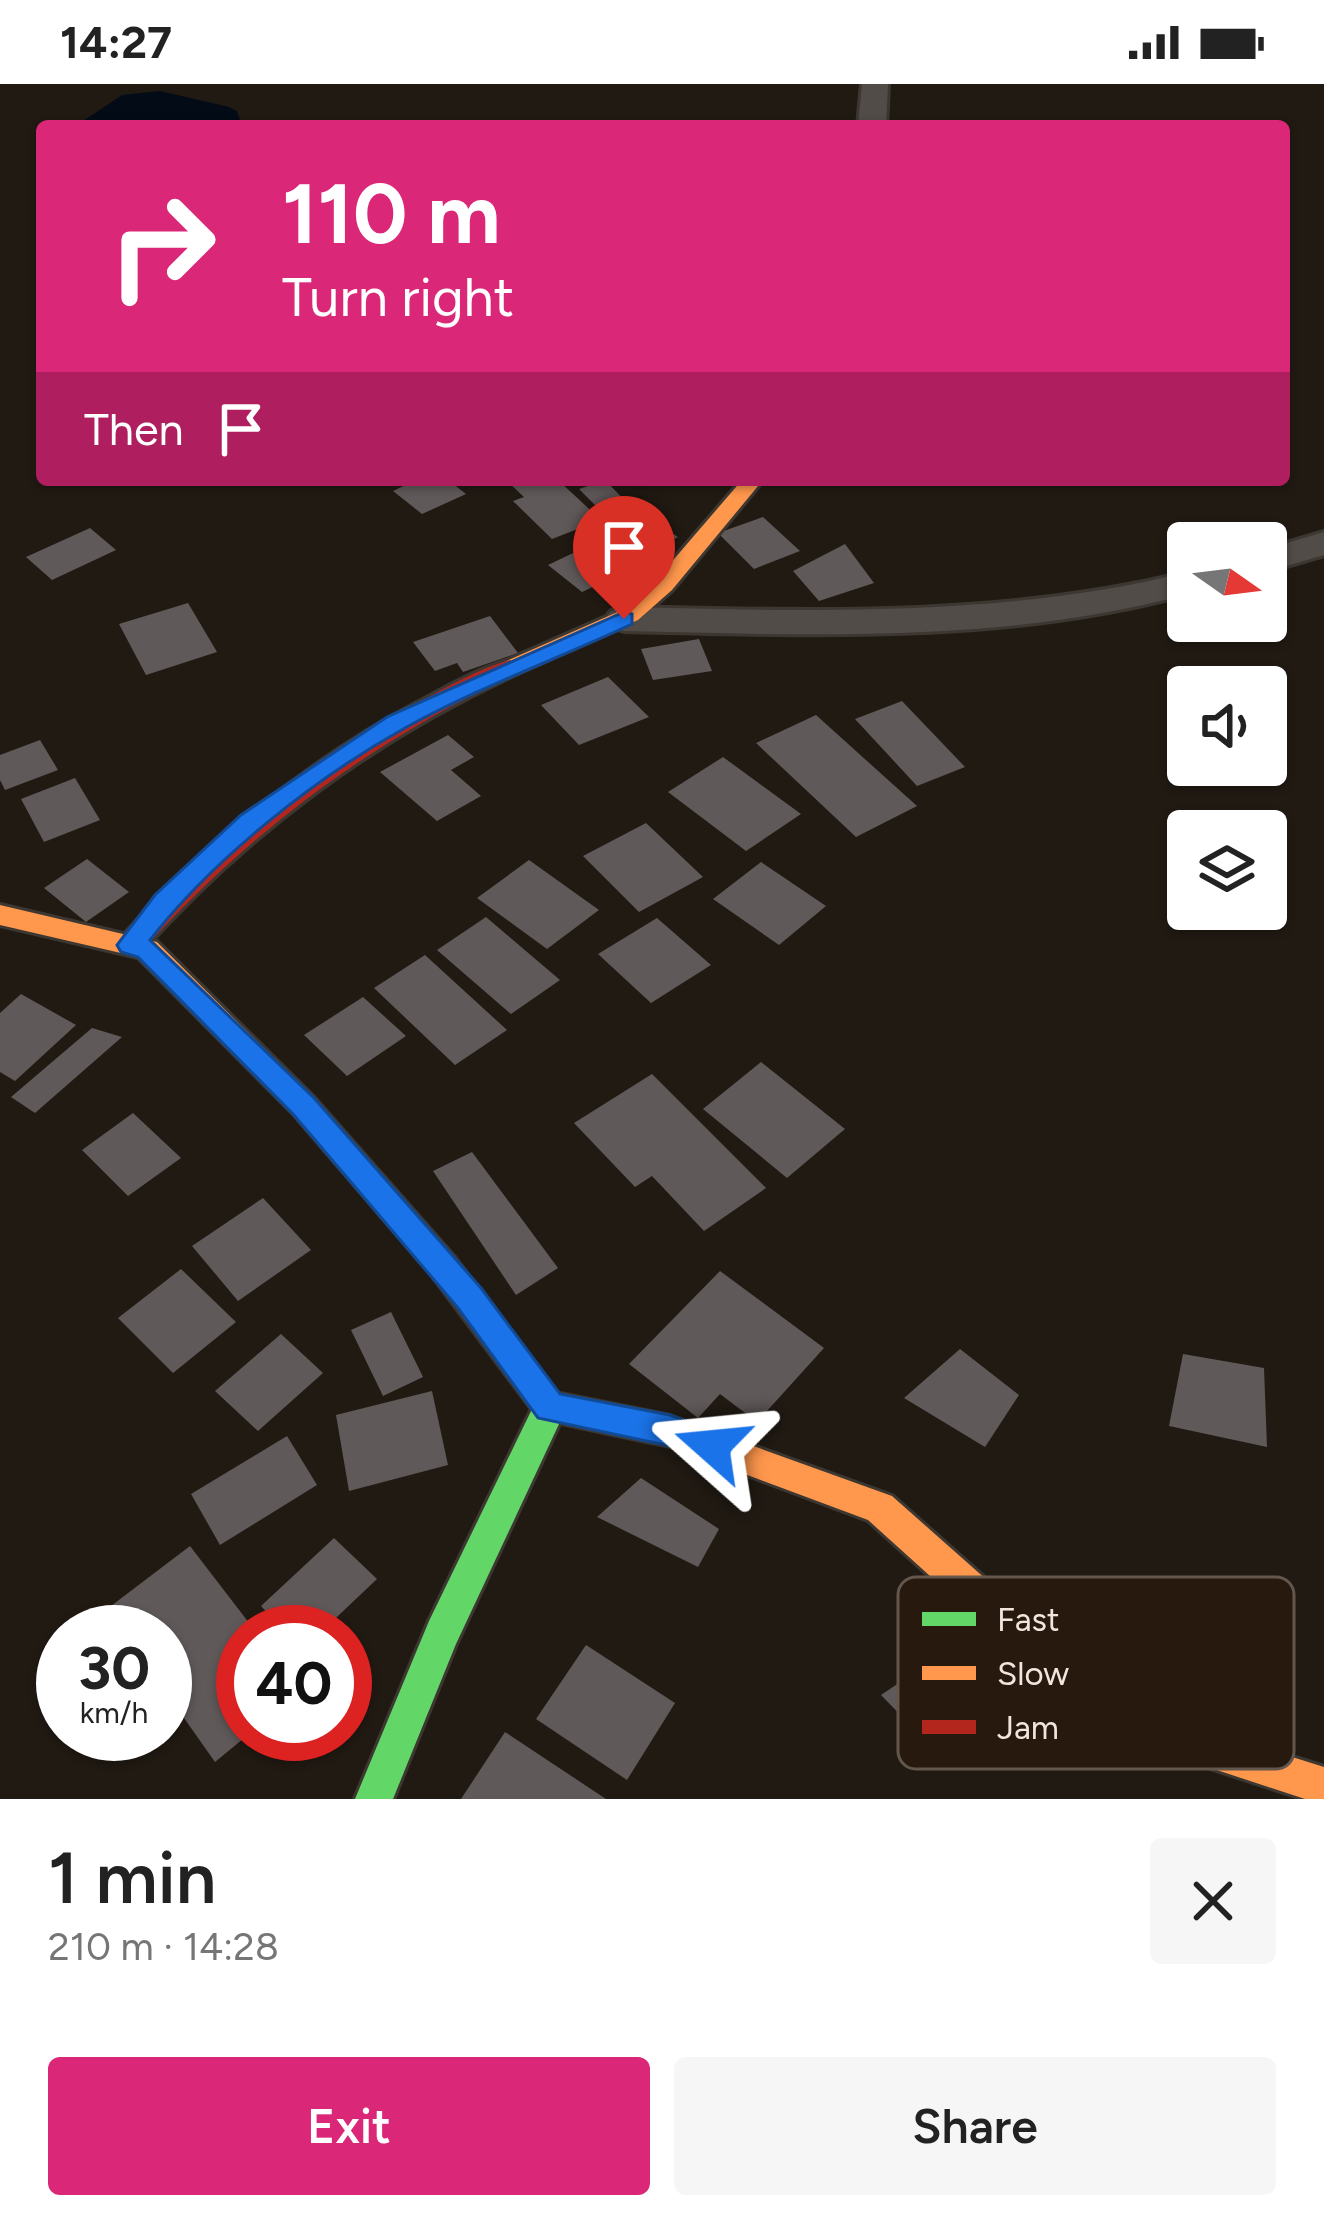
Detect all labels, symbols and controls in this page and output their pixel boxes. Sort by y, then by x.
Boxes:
text: 14:27 [60,15,172,69]
text: 110 m [282,163,501,264]
icon: right [84,168,240,324]
text: Turn right [282,265,514,330]
icon: arrive [208,396,274,462]
text: Then [84,402,184,456]
pin [573,496,675,619]
icon: arrive [591,514,657,580]
north arrow [1167,522,1287,642]
map controls [1167,522,1287,930]
button: sound [1167,666,1287,786]
button: layers [1167,810,1287,930]
position arrow [649,1383,775,1509]
legend [898,1577,1294,1769]
text: Fast [997,1600,1059,1639]
speed limit sign: 40 [216,1605,372,1761]
text: 30 [78,1632,150,1704]
text: Slow [997,1654,1069,1693]
text: km/h [80,1694,148,1731]
text: Jam [997,1708,1059,1747]
text: 1 min [48,1835,216,1921]
button: close [1150,1838,1276,1964]
text: 210 m · 14:28 [48,1923,279,1970]
button: Exit [48,2057,650,2195]
button: Share [674,2057,1276,2195]

